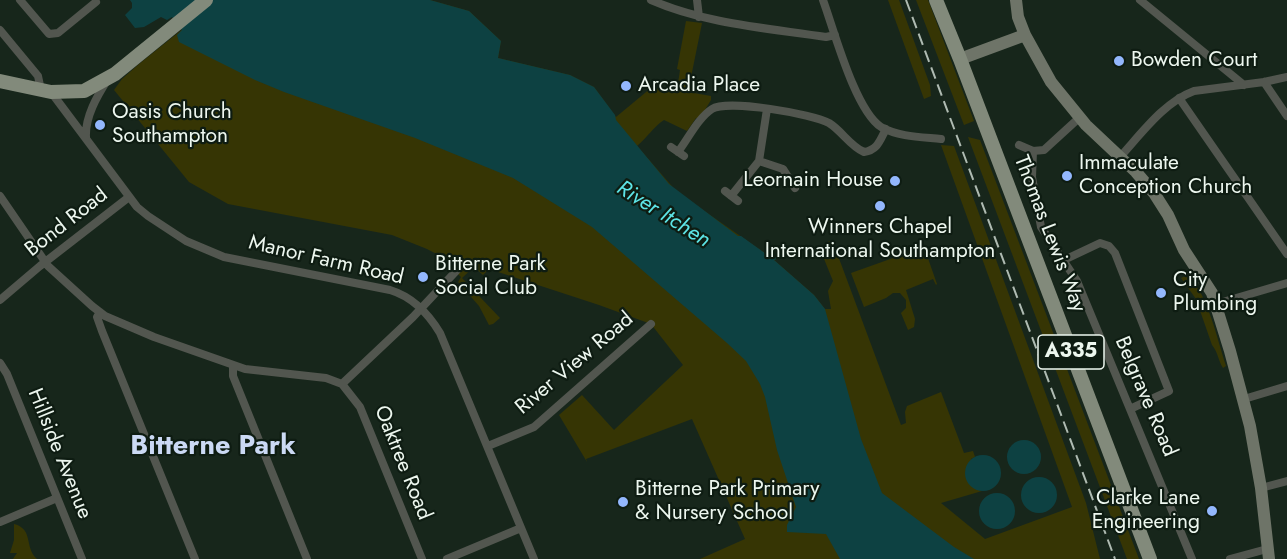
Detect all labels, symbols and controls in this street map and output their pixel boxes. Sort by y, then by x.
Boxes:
place label: Bowden Court [1131,48,1257,74]
marker: Bowden Court [1112,54,1126,68]
place label: Arcadia Place [638,73,760,99]
marker: Arcadia Place [619,79,633,93]
place label: Oasis Church Southampton [112,100,232,150]
marker: Oasis Church Southampton [93,118,107,132]
place label: Immaculate Conception Church [1079,151,1252,201]
street label: Thomas Lewis Way [1008,152,1090,316]
place label: Leornain House [743,168,883,194]
marker: Immaculate Conception Church [1060,169,1074,183]
marker: Leornain House [888,174,902,188]
water label: River Itchen [611,176,715,254]
street label: Bond Road [21,183,113,263]
marker: Winners Chapel International Southampton [873,199,887,213]
place label: Winners Chapel International Southampton [765,215,995,265]
street label: Manor Farm Road [246,231,406,291]
place label: Bitterne Park Social Club [435,252,546,302]
place label: City Plumbing [1173,268,1257,318]
marker: Bitterne Park Social Club [416,270,430,284]
marker: City Plumbing [1154,286,1168,300]
street label: River View Road [511,307,639,421]
street label: Belgrave Road [1108,333,1182,461]
road number: A335 [1038,335,1104,369]
street label: Hillside Avenue [21,385,97,523]
street label: Oaktree Road [368,402,436,524]
district label: Bitterne Park [130,431,296,463]
place label: Bitterne Park Primary & Nursery School [635,477,819,527]
place label: Clarke Lane Engineering [1092,486,1200,536]
marker: Bitterne Park Primary & Nursery School [616,495,630,509]
marker: Clarke Lane Engineering [1205,504,1219,518]

